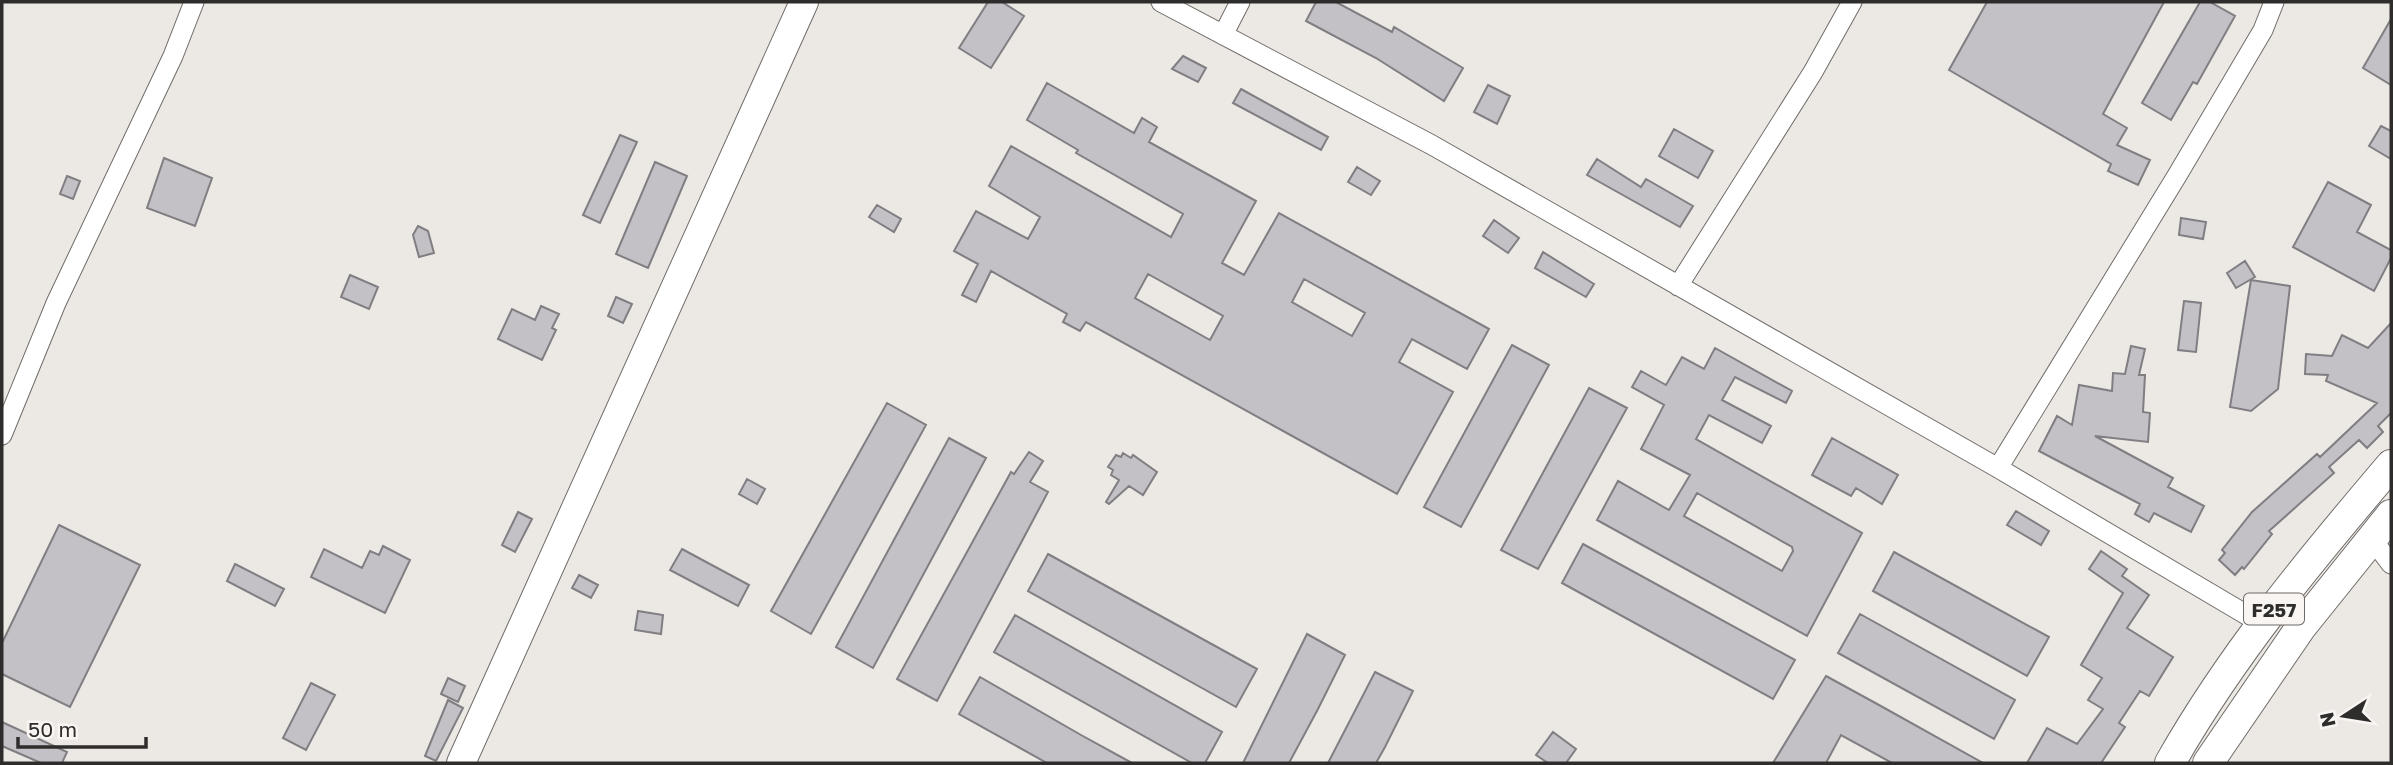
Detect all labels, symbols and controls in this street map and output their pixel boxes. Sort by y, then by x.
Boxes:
road number: F257 [2244,594,2304,624]
north arrow [2309,681,2379,751]
scale bar [18,706,145,750]
text: N [2314,710,2340,729]
text: 50 m [28,716,77,742]

